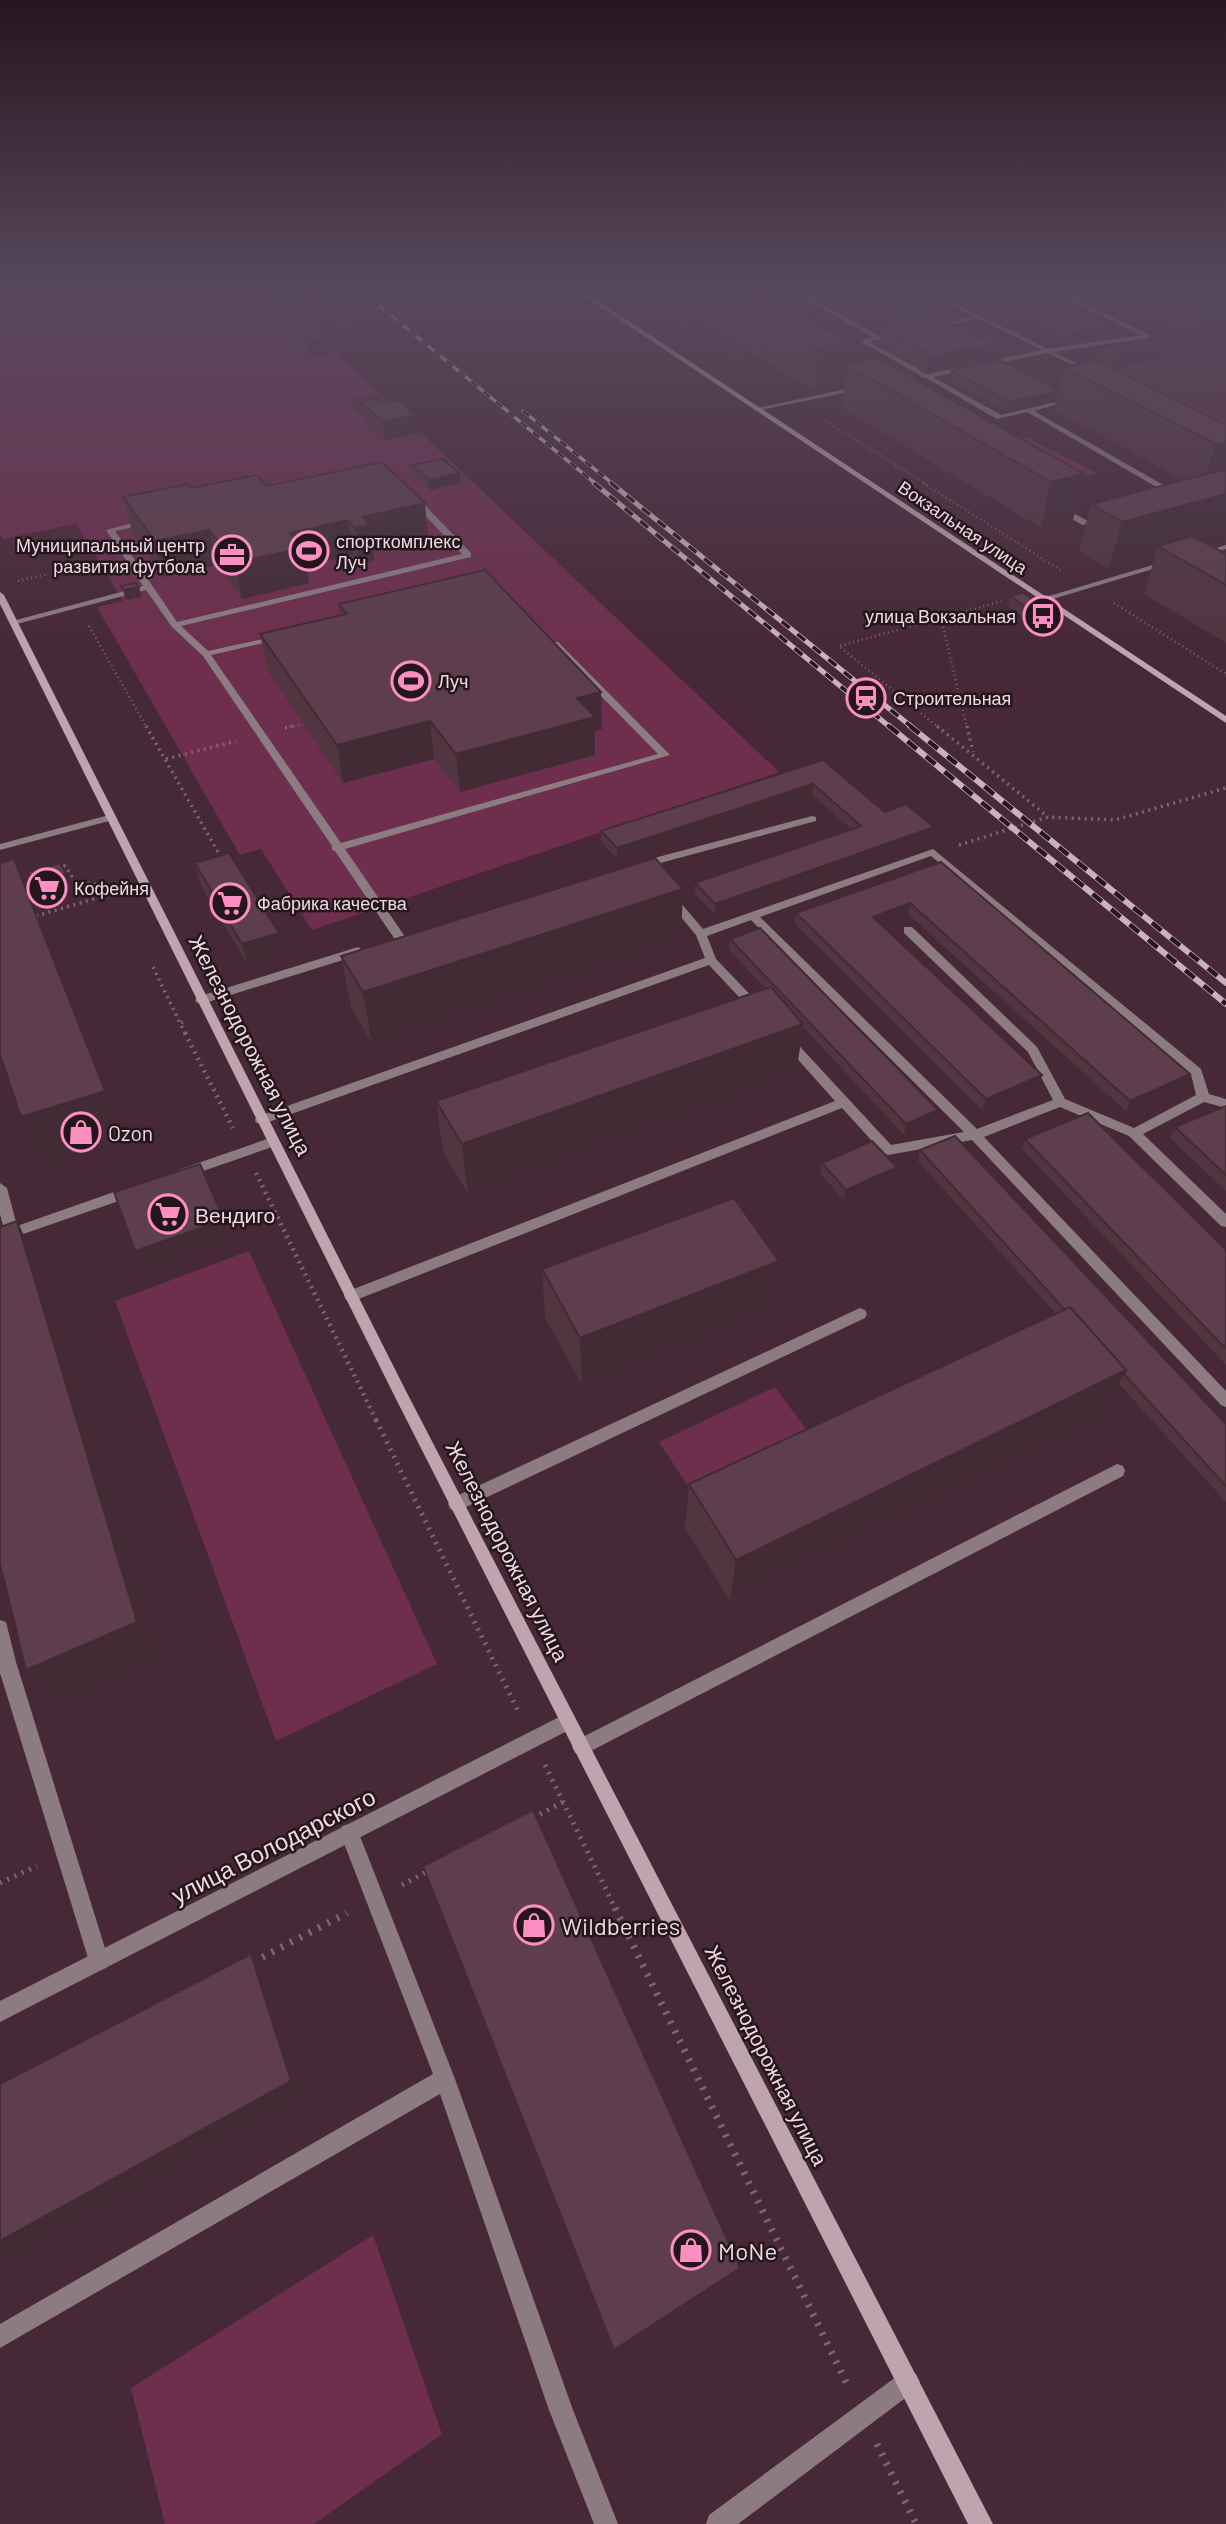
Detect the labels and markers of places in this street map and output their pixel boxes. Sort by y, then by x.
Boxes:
sports icon: спорткомплекс Луч [288,530,330,572]
place label: спорткомплекс Луч [336,530,460,573]
place label: Муниципальный центр развития футбола [16,534,206,577]
office icon: Муниципальный центр развития футбола [211,534,253,576]
bus stop icon: улица Вокзальная [1022,595,1064,637]
place label: улица Вокзальная [865,605,1016,627]
sports icon: Луч [390,660,432,702]
place label: Луч [438,670,468,692]
station icon: Строительная [845,677,887,719]
place label: Строительная [893,687,1011,709]
supermarket icon: Кофейня [26,867,68,909]
place label: Кофейня [74,877,149,899]
supermarket icon: Фабрика качества [209,882,251,924]
place label: Фабрика качества [257,892,408,914]
shop icon: Ozon [60,1111,102,1153]
place label: Ozon [108,1120,153,1145]
supermarket icon: Вендиго [147,1193,189,1235]
place label: Вендиго [195,1202,275,1227]
shop icon: Wildberries [513,1904,555,1946]
place label: Wildberries [561,1911,680,1940]
shop icon: MoNe [670,2229,712,2271]
place label: MoNe [718,2236,777,2265]

